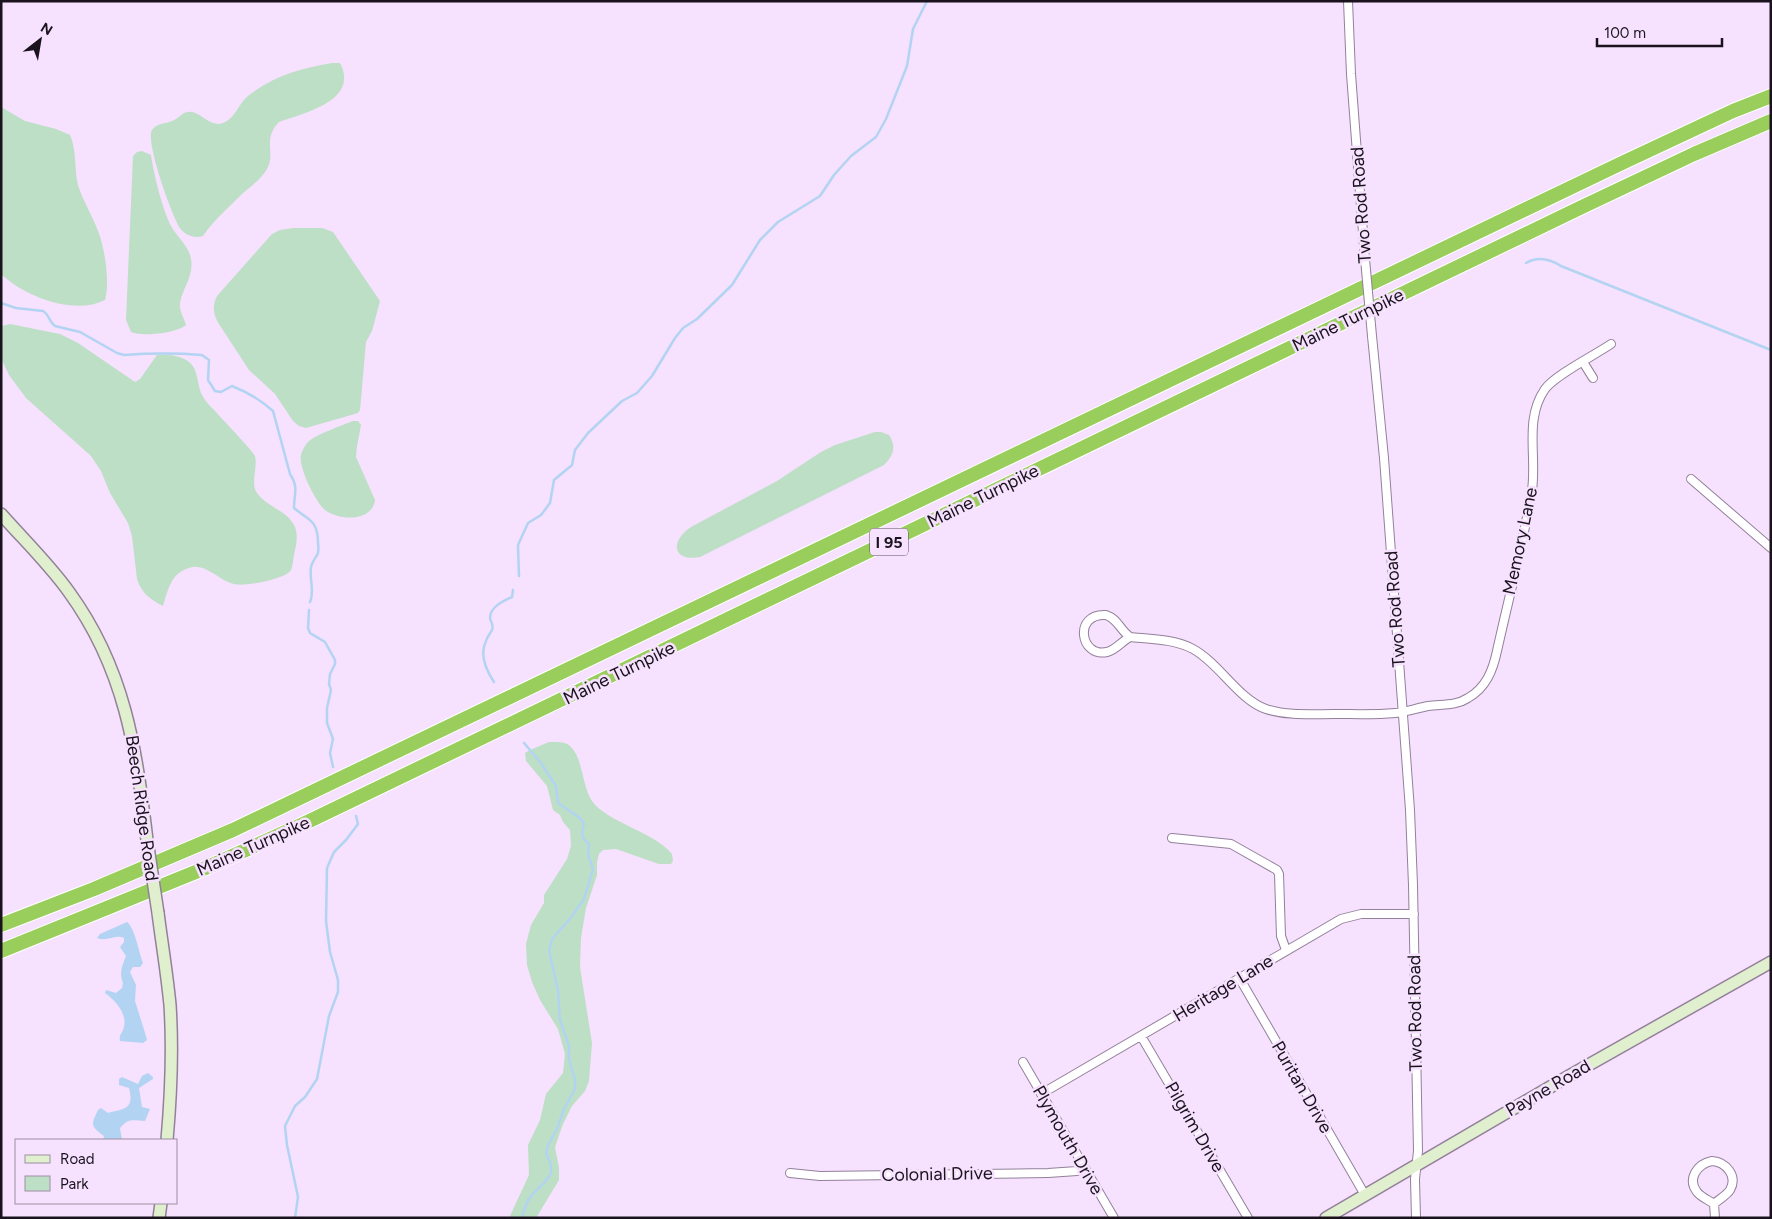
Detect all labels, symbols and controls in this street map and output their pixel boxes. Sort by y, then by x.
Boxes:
north arrow [15,15,65,65]
scale bar [1597,15,1722,47]
text: N [37,19,55,39]
text: 100 m [1604,24,1646,42]
street label: Two Rod Road [1346,146,1376,264]
street label: Maine Turnpike [1289,283,1408,356]
street label: Maine Turnpike [924,459,1043,532]
street label: Memory Lane [1498,485,1542,597]
road number: I 95 [870,528,908,556]
street label: Two Rod Road [1380,550,1410,668]
street label: Maine Turnpike [560,636,679,709]
street label: Beech Ridge Road [121,734,163,882]
street label: Maine Turnpike [193,811,313,881]
street label: Heritage Lane [1169,949,1277,1026]
street label: Two Rod Road [1403,954,1427,1072]
street label: Puritan Drive [1267,1037,1337,1137]
street label: Payne Road [1502,1055,1594,1121]
street label: Pilgrim Drive [1160,1078,1230,1176]
street label: Plymouth Drive [1028,1081,1108,1199]
legend [15,1139,178,1204]
text: Road [60,1150,95,1168]
street label: Colonial Drive [881,1162,993,1186]
text: Park [60,1175,89,1193]

